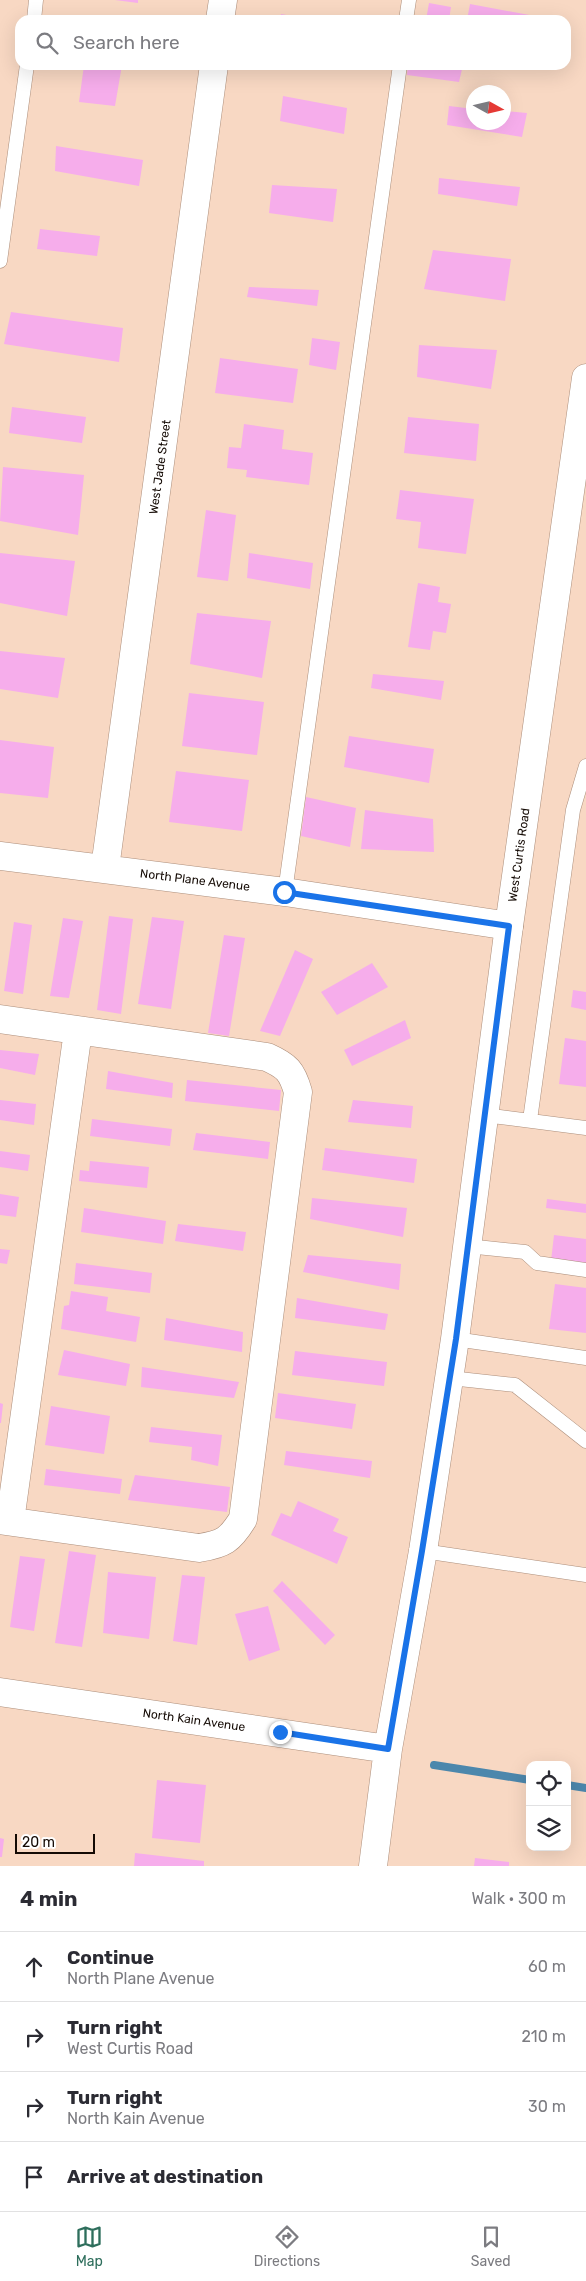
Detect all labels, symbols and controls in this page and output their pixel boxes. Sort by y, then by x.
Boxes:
search box [15,15,571,70]
icon: search [33,29,61,57]
text: Search here [73,31,180,54]
north arrow [466,85,511,130]
street label: West Jade Street [146,418,174,515]
street label: West Curtis Road [505,807,533,903]
street label: North Plane Avenue [139,866,251,894]
route start [273,881,296,904]
street label: North Kain Avenue [142,1706,246,1734]
route end [269,1721,292,1744]
map controls [526,1761,571,1851]
button: locate [526,1761,571,1806]
button: layers [526,1806,571,1851]
scale bar [15,1831,95,1854]
text: 20 m [22,1834,55,1851]
text: 4 min [20,1886,78,1911]
text: Walk · 300 m [472,1889,566,1908]
text: Continue [67,1946,154,1969]
icon: ahead [20,1953,48,1981]
text: 60 m [528,1957,566,1976]
text: North Plane Avenue [67,1969,215,1988]
text: Turn right [67,2016,162,2039]
icon: right [20,2023,48,2051]
text: 210 m [521,2027,566,2046]
text: West Curtis Road [67,2039,193,2058]
text: Turn right [67,2086,162,2109]
icon: right [20,2093,48,2121]
text: 30 m [528,2097,566,2116]
text: North Kain Avenue [67,2109,205,2128]
icon: arrive [20,2163,48,2191]
text: Arrive at destination [67,2165,263,2188]
tab: Map [75,2223,103,2270]
tab: Directions [254,2223,320,2270]
tab: Saved [471,2223,511,2270]

